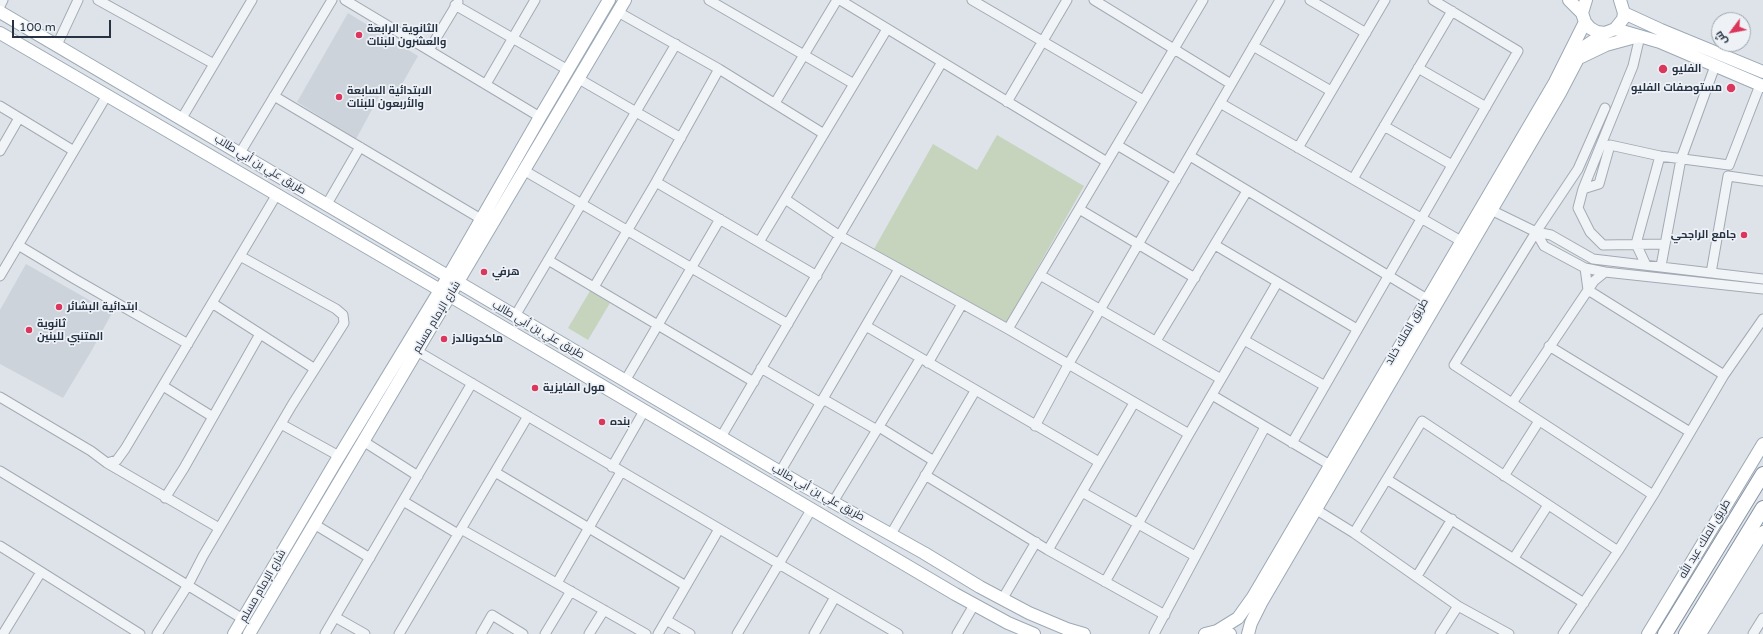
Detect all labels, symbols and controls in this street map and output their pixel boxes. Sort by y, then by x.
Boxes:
scale bar [14,12,113,38]
north arrow [1711,12,1751,52]
text: 100 m [19,20,56,34]
place label: الثانوية الرابعة والعشرون للبنات [367,22,446,48]
text: ش [1712,29,1731,48]
marker: الثانوية الرابعة والعشرون للبنات [354,30,364,40]
place label: الفليو [1672,62,1702,76]
marker: الفليو [1657,63,1669,75]
place label: مستوصفات الفليو [1631,81,1722,95]
marker: مستوصفات الفليو [1725,82,1737,94]
place label: الابتدائية السابعة والأربعون للبنات [347,84,432,110]
marker: الابتدائية السابعة والأربعون للبنات [334,92,344,102]
street label: طريق علي بن أبي طالب [212,132,308,198]
place label: جامع الراجحي [1671,228,1736,242]
marker: جامع الراجحي [1739,230,1749,240]
place label: هرفي [492,265,520,279]
marker: هرفي [479,267,489,277]
street label: شارع الإمام مسلم [410,279,464,355]
street label: طريق الملك خالد [1383,296,1431,368]
street label: طريق علي بن أبي طالب [490,298,586,362]
place label: ابتدائية البشائر [67,300,138,314]
marker: ابتدائية البشائر [54,302,64,312]
place label: ثانوية المتنبي للبنين [37,317,103,343]
marker: ثانوية المتنبي للبنين [24,325,34,335]
place label: ماكدونالدز [452,332,503,346]
marker: ماكدونالدز [439,334,449,344]
place label: مول الفايزية [543,381,605,395]
marker: مول الفايزية [530,383,540,393]
place label: بنده [610,415,630,429]
marker: بنده [597,417,607,427]
street label: طريق علي بن أبي طالب [769,462,867,524]
street label: طريق الملك عبد الله [1676,497,1734,581]
street label: شارع الإمام مسلم [237,547,289,625]

